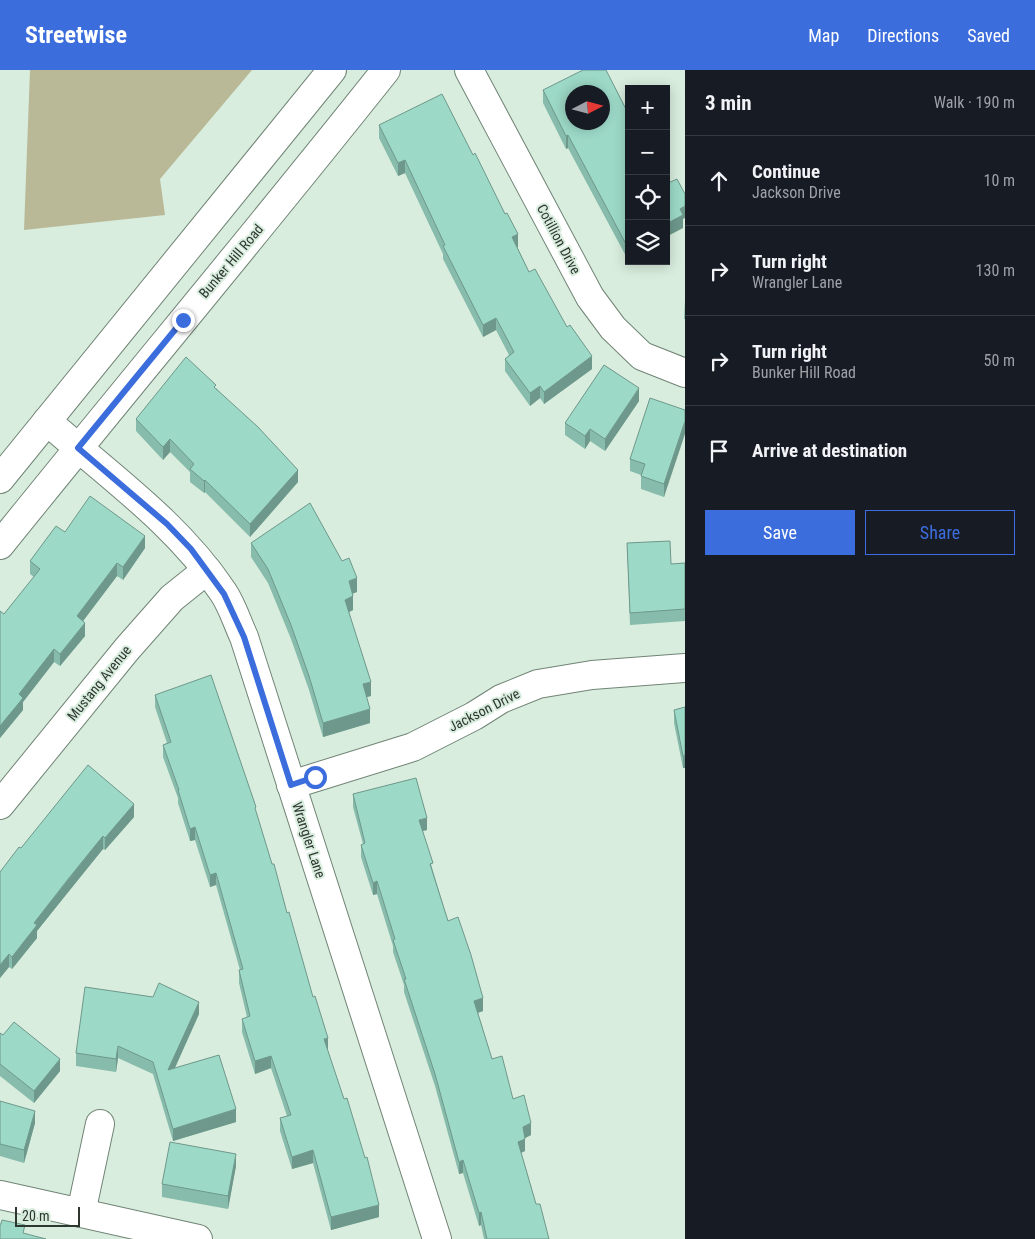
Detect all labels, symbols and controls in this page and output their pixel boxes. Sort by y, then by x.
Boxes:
text: Streetwise [25,21,127,49]
text: Map [808,25,839,46]
text: Directions [867,25,939,46]
text: Saved [967,25,1010,46]
north arrow [565,85,610,130]
map controls [625,85,670,265]
button: + [625,85,670,130]
text: 3 min [705,91,752,115]
text: Walk · 190 m [934,93,1015,112]
button: − [625,130,670,175]
text: Continue [752,160,820,183]
icon: ahead [705,167,733,195]
text: 10 m [983,171,1015,190]
button: locate [625,175,670,220]
text: Jackson Drive [752,183,841,202]
street label: Cotillion Drive [534,201,584,277]
button: layers [625,220,670,265]
street label: Bunker Hill Road [196,221,266,301]
text: Turn right [752,250,827,273]
icon: right [705,257,733,285]
text: 130 m [976,261,1015,280]
text: Wrangler Lane [752,273,842,292]
route end [172,309,195,332]
text: Turn right [752,340,827,363]
icon: right [705,347,733,375]
text: 50 m [983,351,1015,370]
text: Bunker Hill Road [752,363,856,382]
icon: arrive [705,437,733,465]
text: Arrive at destination [752,439,907,462]
button: Save [705,510,855,555]
button: Share [865,510,1015,555]
street label: Mustang Avenue [64,642,134,724]
street label: Jackson Drive [446,685,523,735]
route start [304,766,327,789]
street label: Wrangler Lane [289,800,329,880]
scale bar [15,1204,80,1227]
text: 20 m [22,1208,50,1224]

